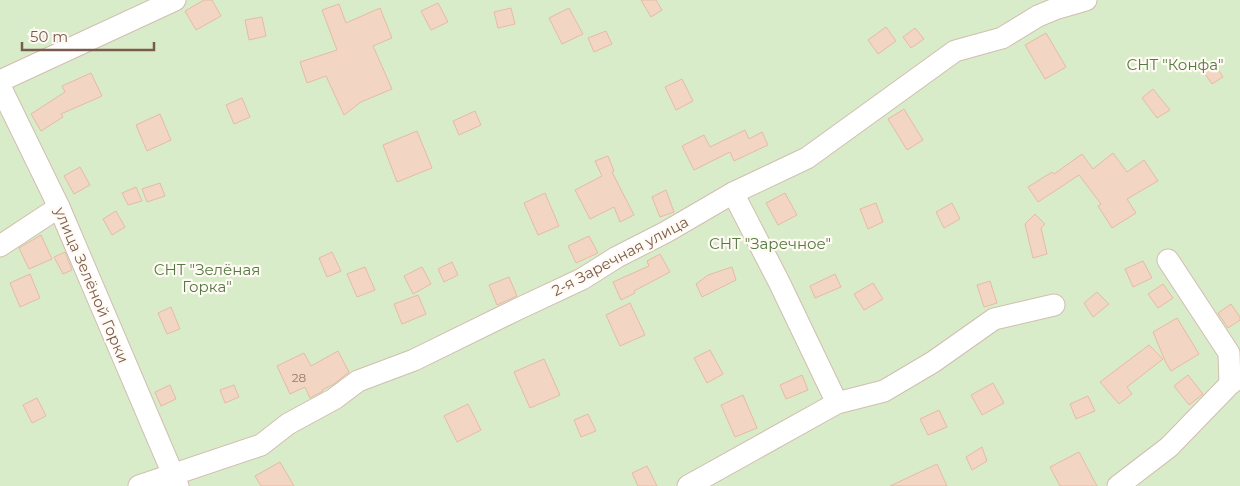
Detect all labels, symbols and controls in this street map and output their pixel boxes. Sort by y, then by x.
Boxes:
scale bar [22,20,155,52]
text: 50 m [30,27,68,46]
park label: СНТ "Конфа" [1126,55,1224,74]
street label: улица Зелёной Горки [50,203,133,366]
street label: 2-я Заречная улица [548,212,692,300]
park label: СНТ "Заречное" [709,234,831,253]
park label: СНТ "Зелёная Горка" [154,260,260,296]
house number: 28 [292,370,307,385]

